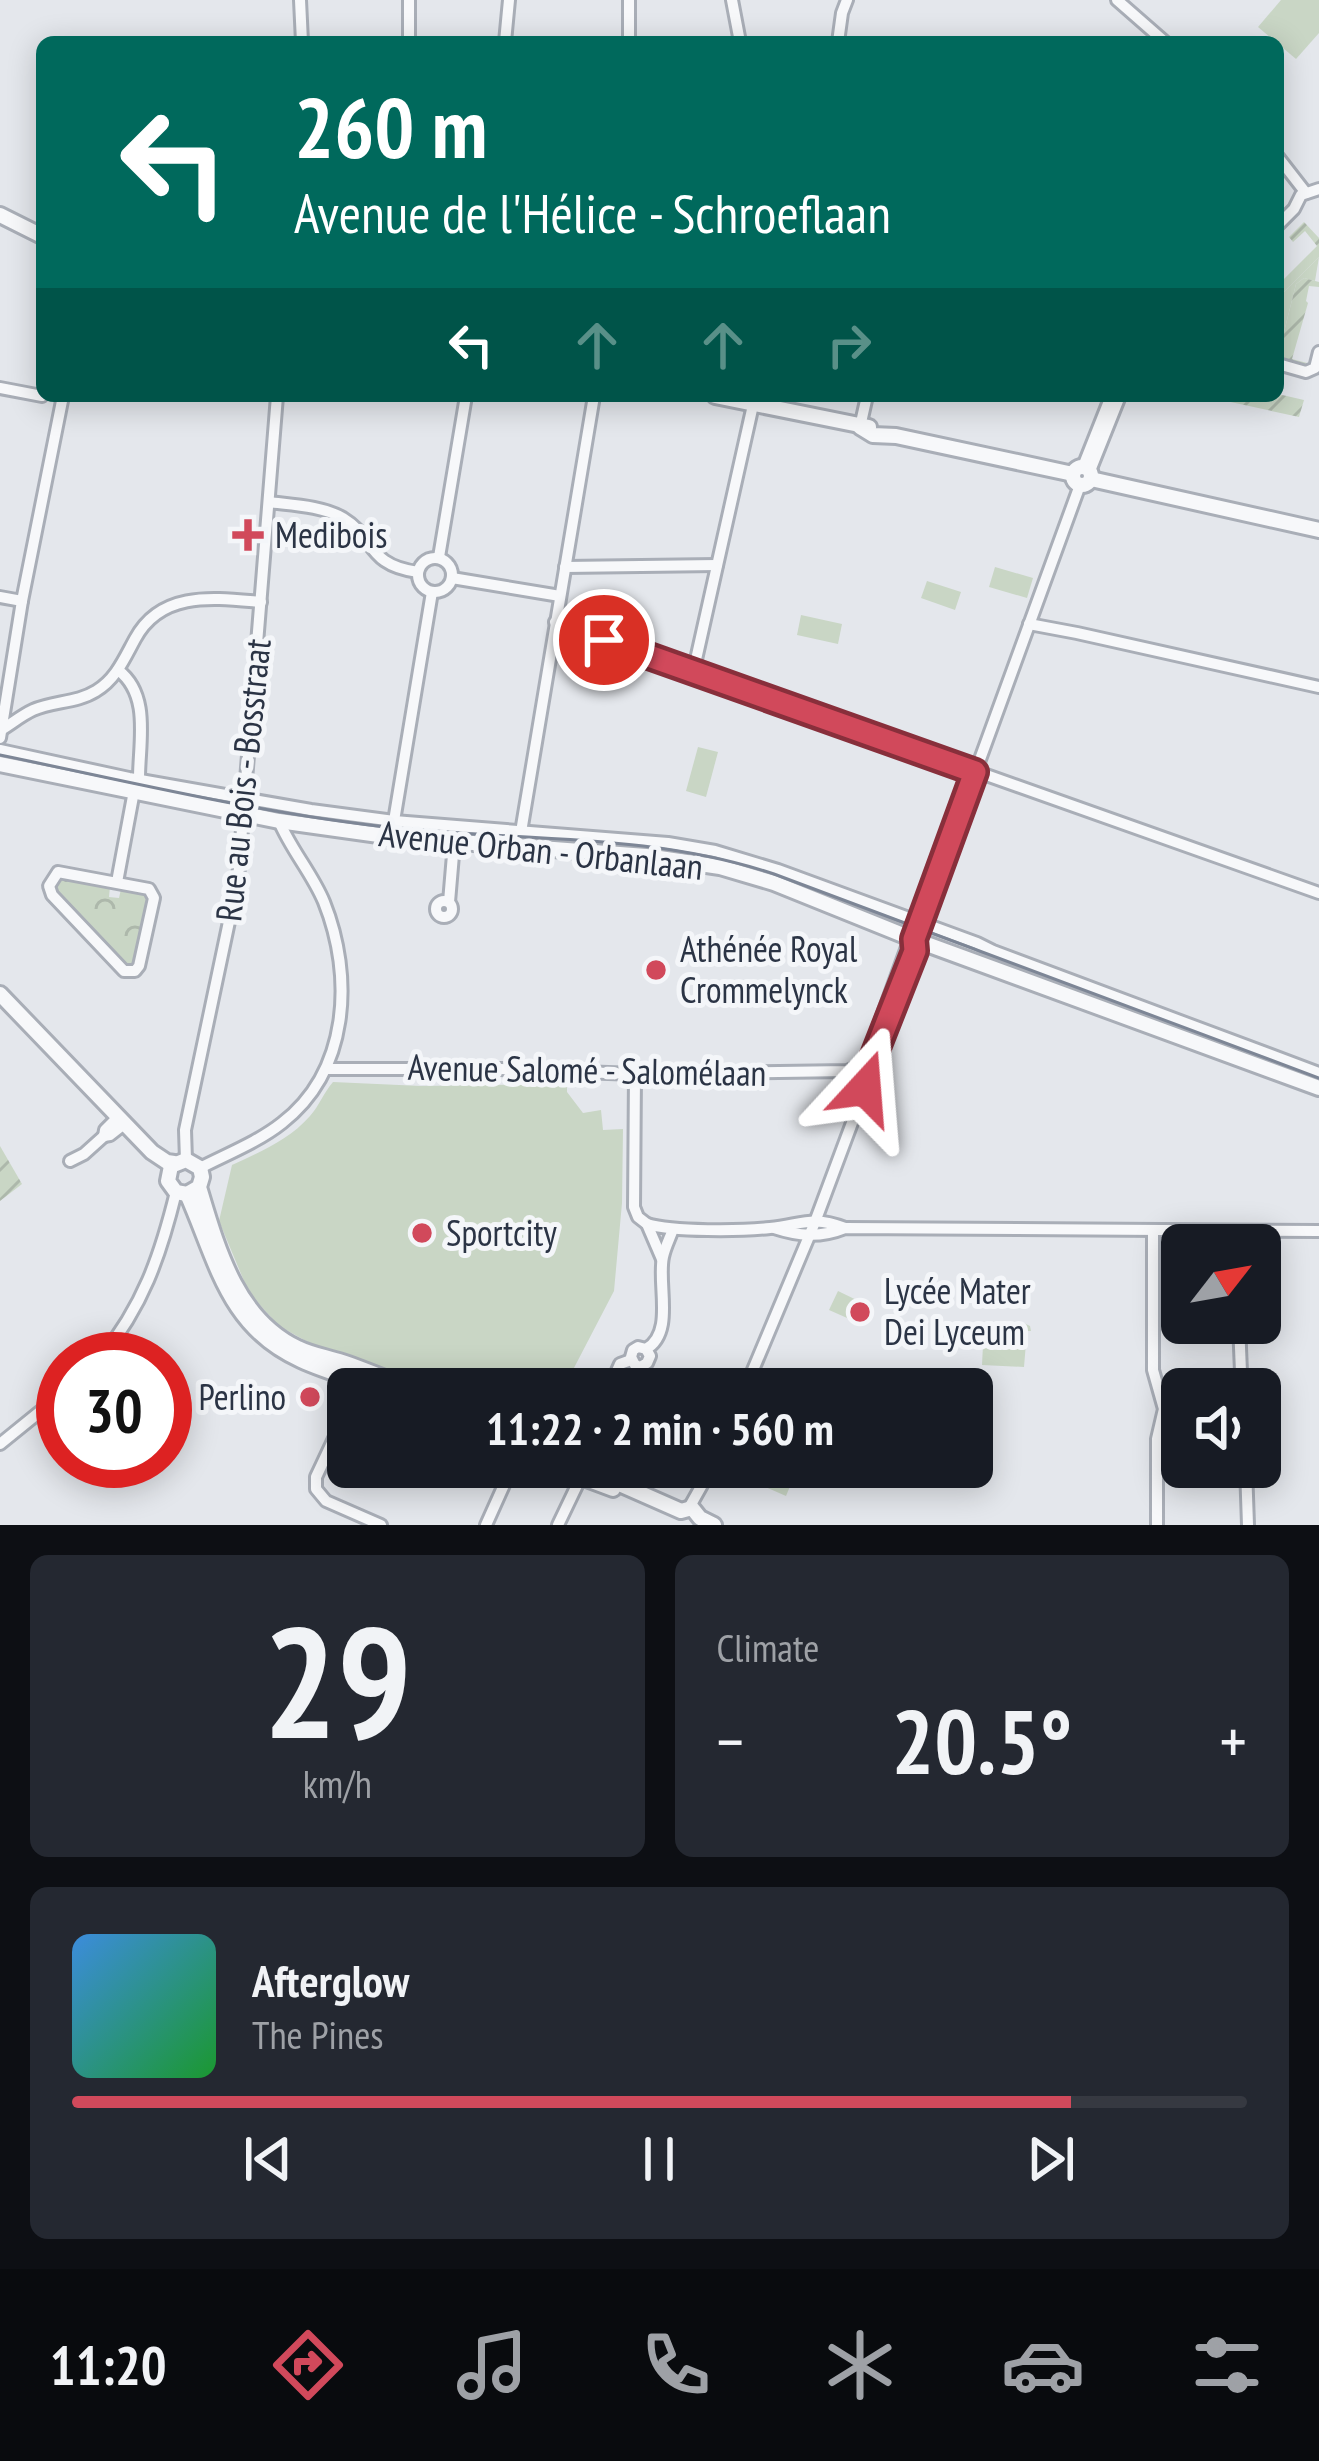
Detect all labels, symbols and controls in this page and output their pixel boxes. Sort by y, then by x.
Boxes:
text: 260 m [294,72,487,181]
icon: left [96,84,252,240]
text: Avenue de l'Hélice - Schroeflaan [294,178,891,248]
icon: left [438,312,504,378]
icon: ahead [564,312,630,378]
icon: ahead [690,312,756,378]
icon: right [816,312,882,378]
place label: Medibois [275,511,387,558]
marker: Medibois [232,519,264,551]
pin [553,589,655,691]
icon: arrive [571,607,637,673]
street label: Rue au Bois - Bosstraat [204,636,281,924]
street label: Avenue Orban - Orbanlaan [377,809,705,890]
place label: Athénée Royal Crommelynck [680,925,858,1013]
marker: Athénée Royal Crommelynck [643,957,669,983]
position arrow [802,1025,928,1151]
street label: Avenue Salomé - Salomélaan [407,1043,767,1096]
place label: Sportcity [446,1209,557,1256]
marker: Sportcity [409,1220,435,1246]
north arrow [1161,1224,1281,1344]
map controls [1161,1224,1281,1488]
place label: Lycée Mater Dei Lyceum [884,1267,1031,1355]
marker: Lycée Mater Dei Lyceum [847,1299,873,1325]
speed limit sign: 30 [36,1332,192,1488]
button: sound [1161,1368,1281,1488]
place label: Perlino [199,1373,286,1420]
marker: Perlino [297,1384,323,1410]
text: 11:22 · 2 min · 560 m [486,1399,834,1457]
text: 29 [263,1579,412,1781]
text: Climate [717,1622,819,1673]
text: 20.5° [891,1682,1072,1799]
text: − [717,1698,744,1783]
text: + [1220,1698,1247,1783]
text: km/h [303,1758,372,1809]
text: Afterglow [252,1951,409,2009]
text: The Pines [252,2009,383,2060]
icon: previous [235,2126,301,2192]
icon: pause [626,2126,692,2192]
icon: next [1018,2126,1084,2192]
icon: directions [266,2323,350,2407]
icon: music [450,2323,534,2407]
icon: phone [634,2323,718,2407]
icon: climate [818,2323,902,2407]
icon: car [1001,2323,1085,2407]
icon: filters [1185,2323,1269,2407]
text: 11:20 [50,2330,167,2400]

